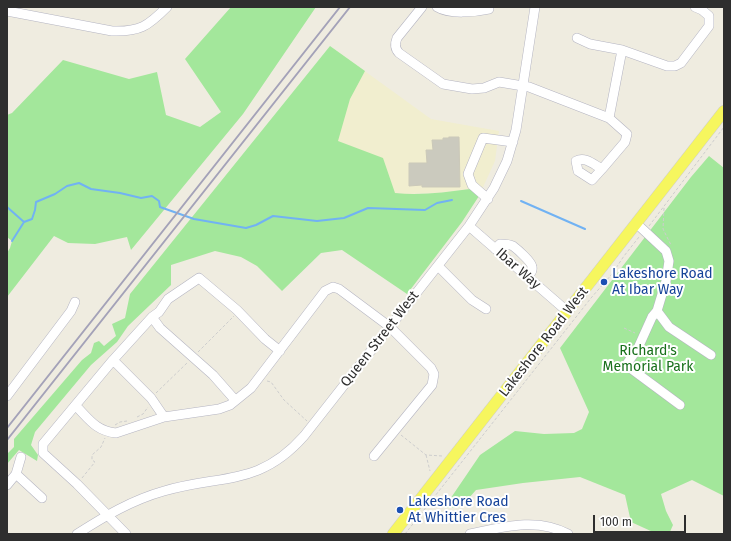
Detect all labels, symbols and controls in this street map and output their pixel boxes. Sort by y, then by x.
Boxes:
street label: Ibar Way [492,245,544,293]
place label: Lakeshore Road At Ibar Way [612,266,713,298]
marker: Lakeshore Road At Ibar Way [599,277,609,287]
street label: Lakeshore Road West [496,284,592,400]
street label: Queen Street West [337,288,423,390]
park label: Richard's Memorial Park [603,343,693,376]
place label: Lakeshore Road At Whittier Cres [408,494,509,526]
marker: Lakeshore Road At Whittier Cres [395,505,405,515]
scale bar [595,507,688,533]
text: 100 m [600,515,632,529]

